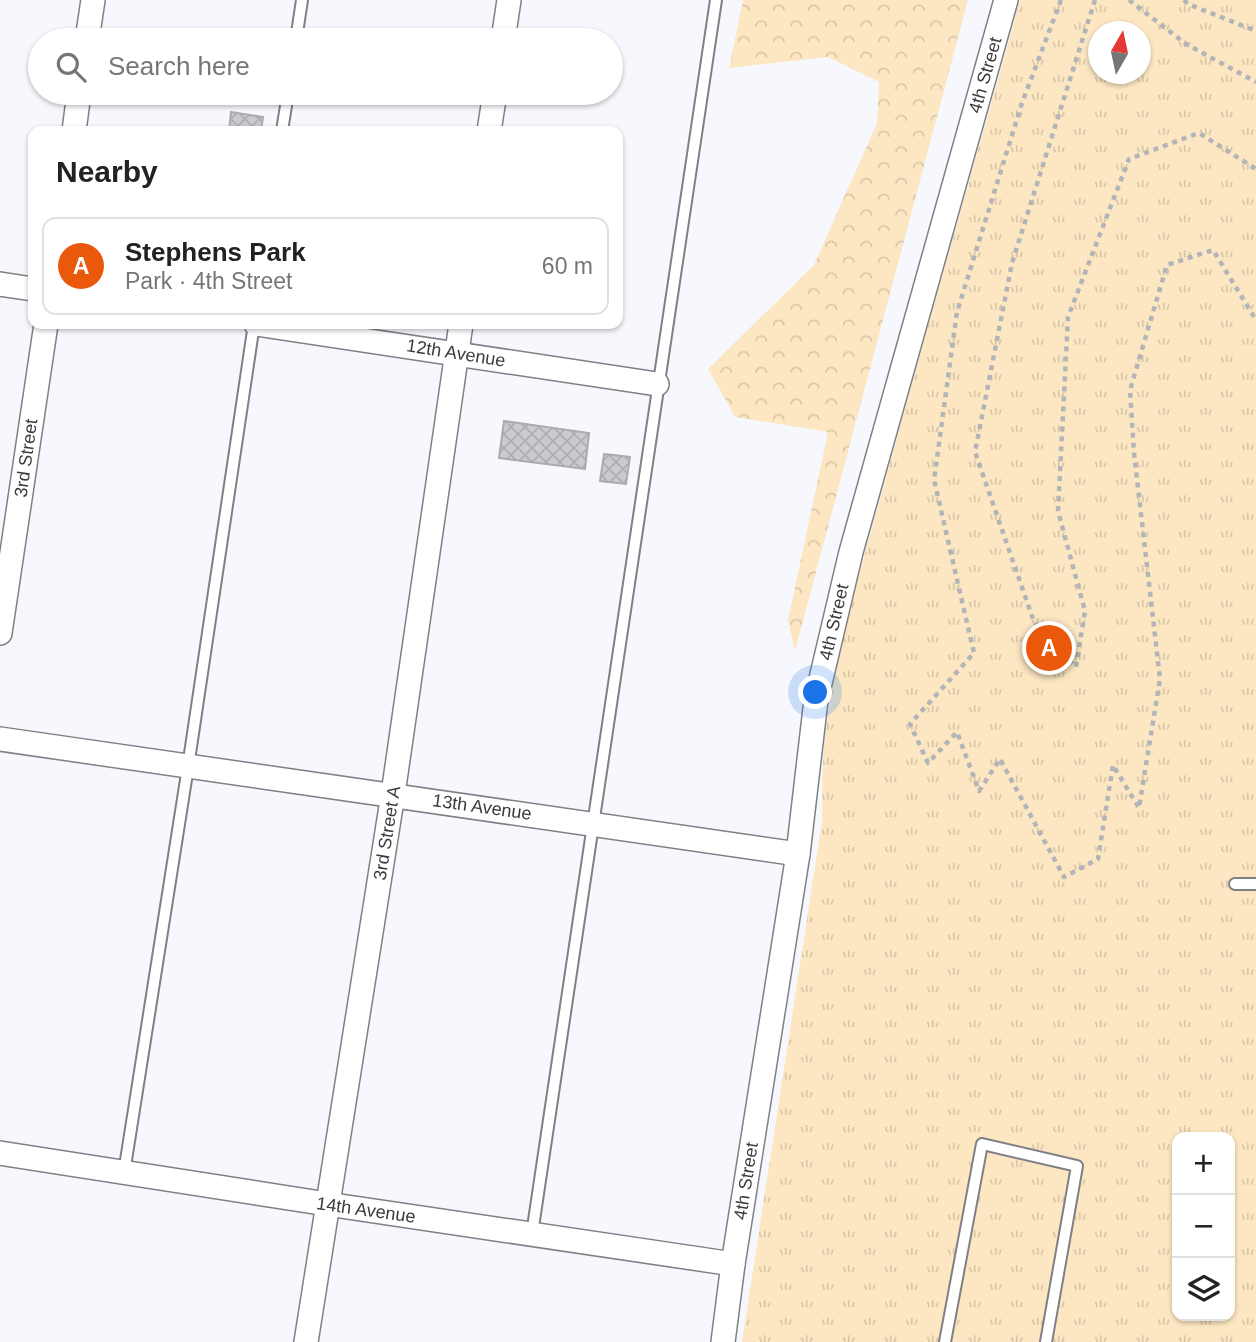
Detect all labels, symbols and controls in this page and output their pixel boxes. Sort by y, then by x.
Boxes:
north arrow [1088,21,1151,84]
search box [28,28,623,105]
street label: 4th Street [965,35,1005,115]
icon: search [52,48,90,86]
text: Search here [108,51,250,81]
text: Nearby [56,155,158,188]
text: Stephens Park [125,237,306,267]
text: A [73,253,89,279]
text: 60 m [542,253,593,279]
text: Park · 4th Street [125,268,292,294]
street label: 12th Avenue [405,335,507,371]
street label: 3rd Street [11,417,41,499]
street label: 4th Street [815,582,853,662]
pin: A [1026,622,1072,674]
your location [798,675,832,709]
street label: 3rd Street A [370,784,404,882]
street label: 13th Avenue [431,790,533,824]
map controls [1172,1132,1235,1321]
button: + [1172,1132,1235,1195]
street label: 4th Street [730,1141,762,1221]
street label: 14th Avenue [315,1193,417,1227]
button: − [1172,1195,1235,1258]
button: layers [1172,1258,1235,1321]

